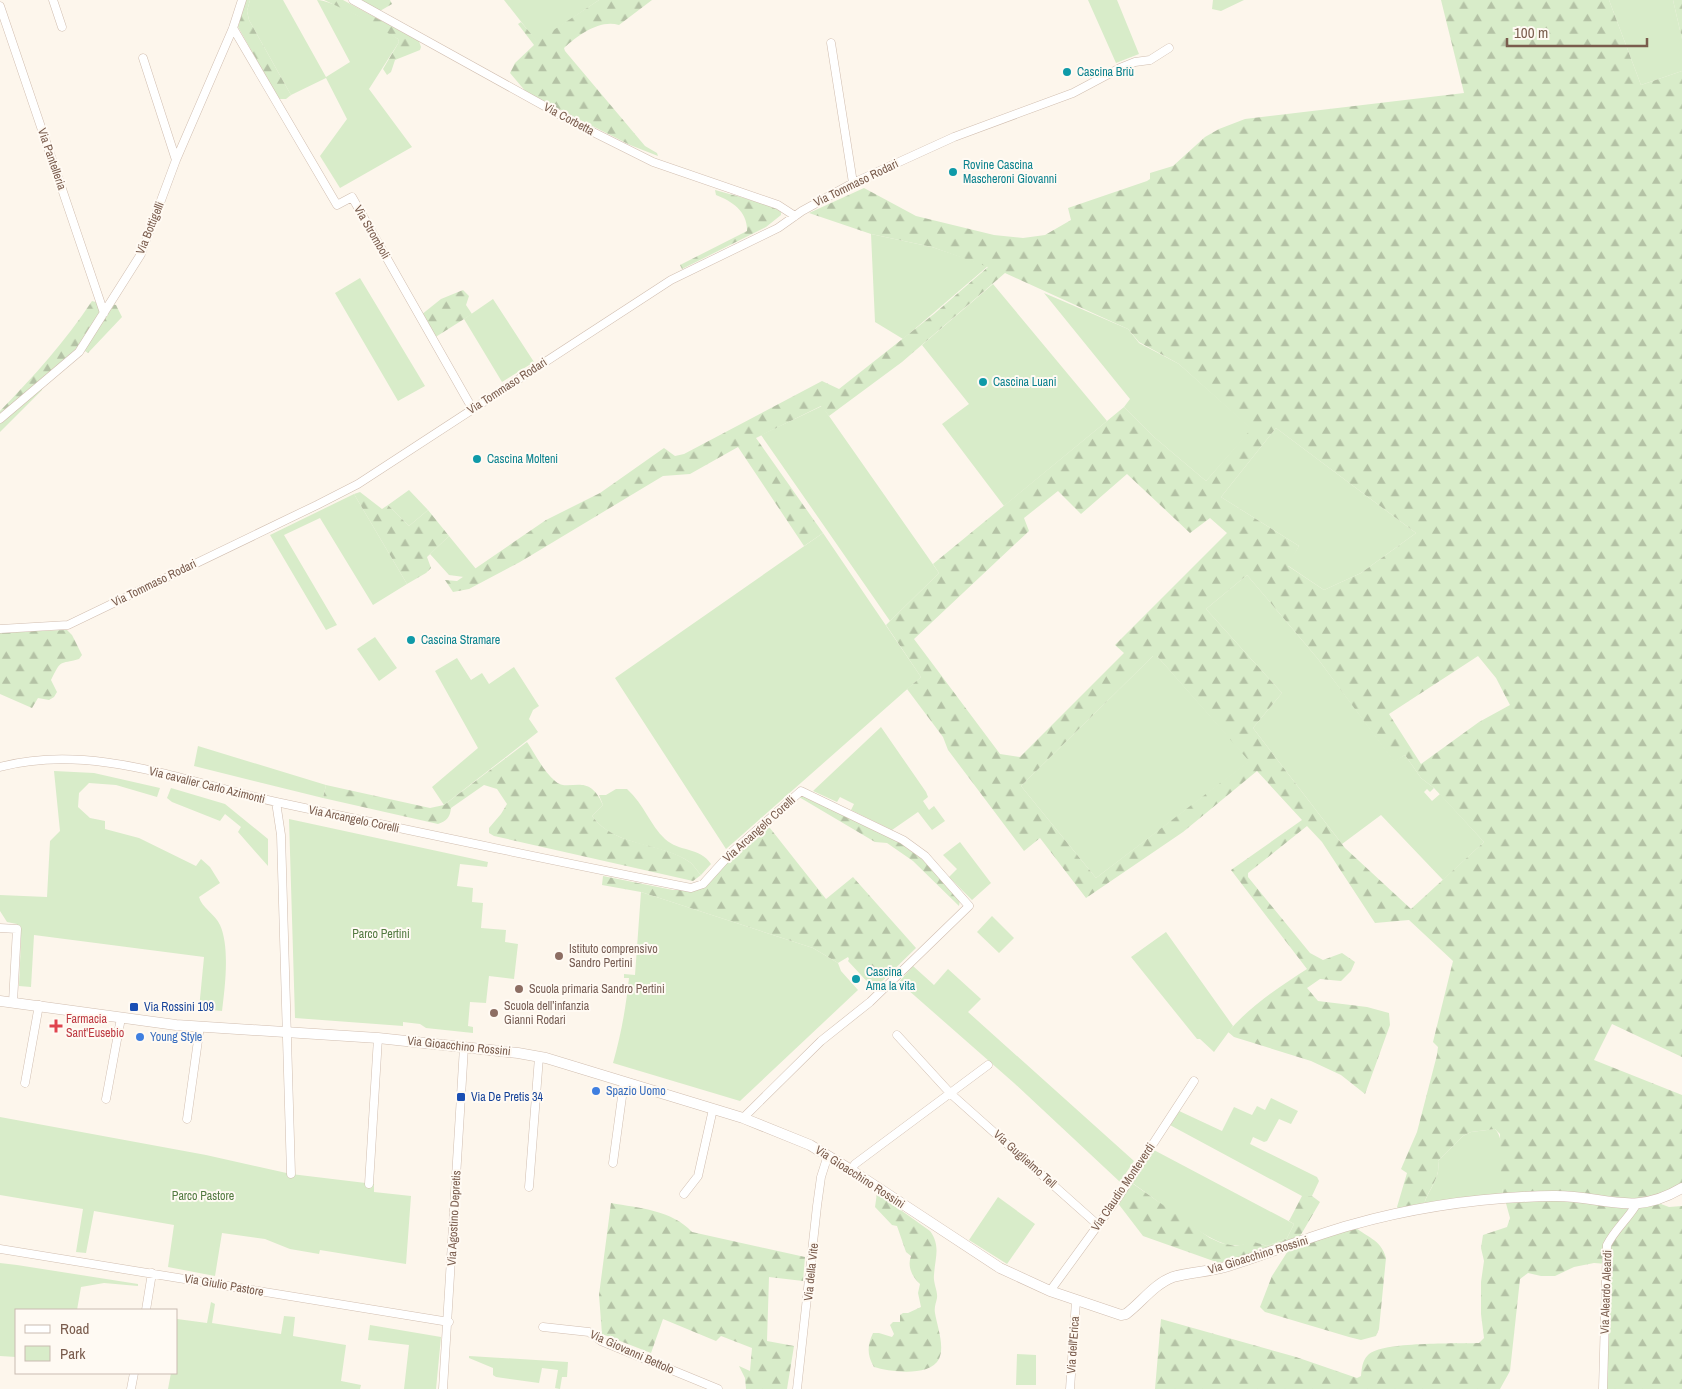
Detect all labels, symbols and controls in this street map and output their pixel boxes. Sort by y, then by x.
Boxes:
scale bar [1507,15,1647,47]
text: 100 m [1514,22,1548,43]
place label: Cascina Briù [1077,64,1134,80]
marker: Cascina Briù [1061,66,1073,78]
street label: Via Corbetta [541,99,598,139]
street label: Via Pantelleria [34,126,70,193]
street label: Via Tommaso Rodari [811,156,901,210]
place label: Rovine Cascina Mascheroni Giovanni [963,157,1057,187]
marker: Rovine Cascina Mascheroni Giovanni [947,166,959,178]
street label: Via Bottigelli [132,199,168,257]
street label: Via Stromboli [350,202,394,262]
street label: Via Tommaso Rodari [464,354,550,418]
place label: Cascina Luani [993,374,1056,390]
marker: Cascina Luani [977,376,989,388]
place label: Cascina Molteni [487,451,558,467]
marker: Cascina Molteni [471,453,483,465]
street label: Via Tommaso Rodari [109,556,199,610]
place label: Cascina Stramare [421,632,500,648]
marker: Cascina Stramare [405,634,417,646]
street label: Via cavalier Carlo Azimonti [147,763,267,807]
street label: Via Arcangelo Corelli [719,792,799,866]
street label: Via Arcangelo Corelli [307,802,401,836]
park label: Parco Pertini [352,926,410,942]
place label: Istituto comprensivo Sandro Pertini [569,941,658,971]
marker: Istituto comprensivo Sandro Pertini [553,950,565,962]
place label: Cascina Ama la vita [865,964,916,994]
marker: Cascina Ama la vita [850,973,862,985]
place label: Scuola primaria Sandro Pertini [529,981,665,997]
marker: Scuola primaria Sandro Pertini [513,983,525,995]
place label: Scuola dell’infanzia Gianni Rodari [504,998,590,1028]
place label: Via Rossini 109 [144,999,214,1015]
marker: Via Rossini 109 [128,1001,140,1013]
marker: Scuola dell’infanzia Gianni Rodari [488,1007,500,1019]
place label: Farmacia Sant'Eusebio [66,1011,124,1041]
marker: Farmacia Sant'Eusebio [50,1020,62,1032]
place label: Young Style [150,1029,202,1045]
marker: Young Style [134,1031,146,1043]
street label: Via Gioacchino Rossini [407,1033,511,1059]
place label: Spazio Uomo [606,1083,666,1099]
marker: Spazio Uomo [590,1085,602,1097]
place label: Via De Pretis 34 [471,1089,544,1105]
marker: Via De Pretis 34 [455,1091,467,1103]
street label: Via Guglielmo Tell [990,1126,1060,1192]
street label: Via Claudio Monteverdi [1088,1140,1158,1234]
street label: Via Gioacchino Rossini [812,1142,908,1212]
street label: Via Agostino Depretis [444,1170,464,1266]
park label: Parco Pastore [172,1188,234,1204]
street label: Via Gioacchino Rossini [1206,1232,1310,1278]
street label: Via della Vite [800,1242,822,1302]
street label: Via Aleardo Aleardi [1597,1250,1615,1334]
street label: Via Giulio Pastore [183,1270,265,1300]
legend [15,1309,178,1374]
street label: Via dell'Erica [1063,1315,1083,1374]
text: Road [60,1318,89,1339]
street label: Via Giovanni Bettolo [587,1326,677,1378]
text: Park [60,1343,86,1364]

